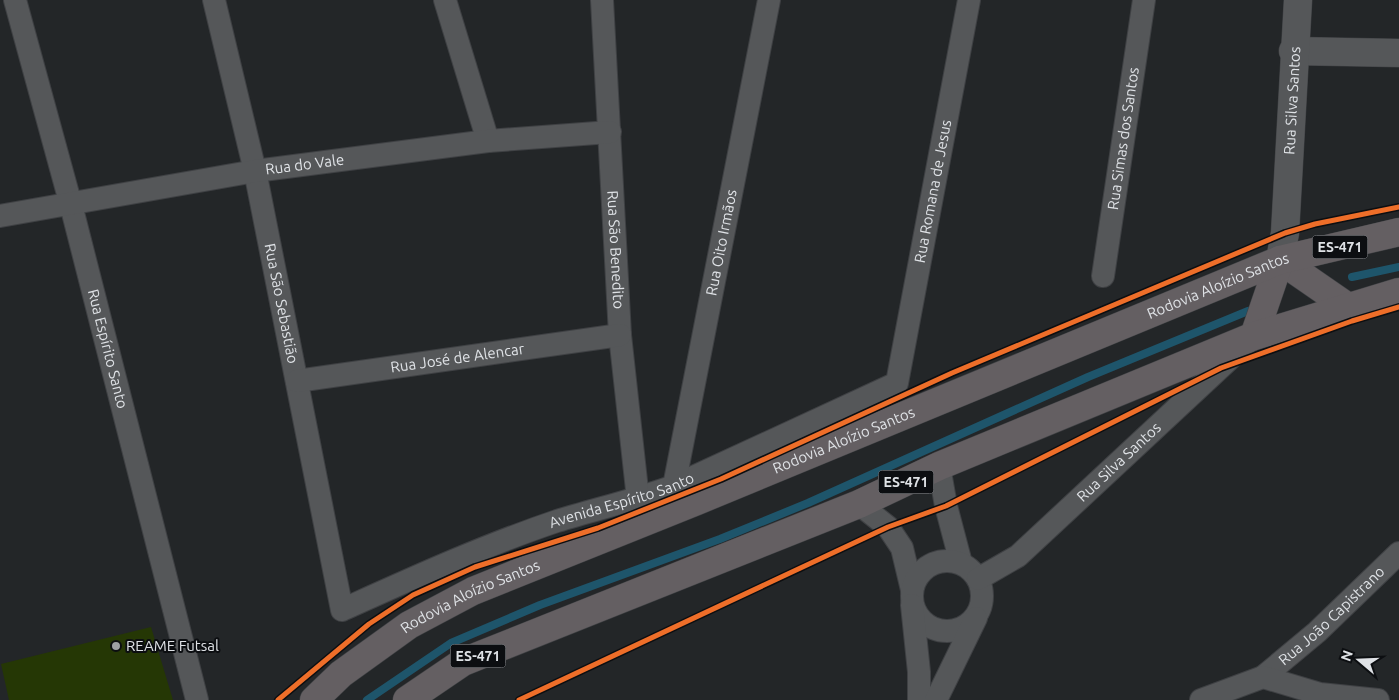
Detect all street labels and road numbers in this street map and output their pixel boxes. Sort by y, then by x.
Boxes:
street label: Rua Silva Santos [1280,46,1303,155]
street label: Rua Simas dos Santos [1104,66,1142,211]
street label: Rua Romana de Jesus [911,118,954,264]
street label: Rua do Vale [264,151,345,178]
street label: Rua Oito Irmãos [702,188,740,297]
street label: Rua São Benedito [604,190,628,309]
road number: ES-471 [1312,236,1368,258]
street label: Rua São Sebastião [262,242,302,365]
street label: Rodovia Aloízio Santos [1144,249,1291,322]
street label: Rua Espírito Santo [85,287,131,410]
street label: Rua José de Alencar [389,340,526,376]
street label: Rodovia Aloízio Santos [770,403,917,477]
street label: Rua Silva Santos [1073,419,1164,505]
street label: Avenida Espírito Santo [547,469,697,531]
road number: ES-471 [878,471,934,494]
street label: Rodovia Aloízio Santos [397,556,542,636]
street label: Rua João Capistrano [1275,563,1388,668]
road number: ES-471 [450,644,506,668]

